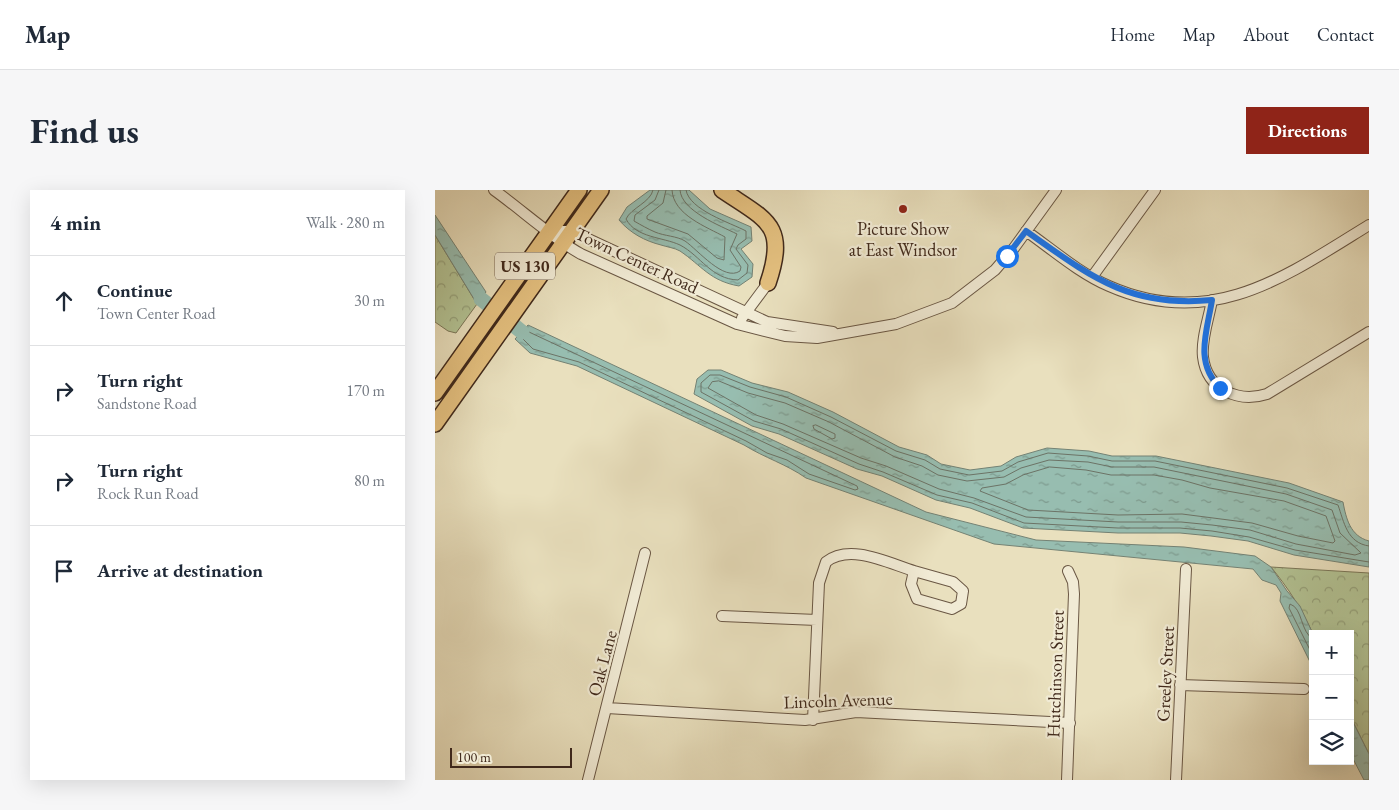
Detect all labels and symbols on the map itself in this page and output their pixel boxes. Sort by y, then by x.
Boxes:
marker: Picture Show at East Windsor [897,203,909,215]
place label: Picture Show at East Windsor [849,217,957,261]
street label: Town Center Road [572,221,703,299]
route start [996,245,1019,268]
road number: US 130 [495,252,555,280]
route end [1209,377,1232,400]
street label: Hutchinson Street [1041,609,1069,738]
street label: Greeley Street [1151,625,1179,722]
street label: Oak Lane [582,628,622,698]
street label: Lincoln Avenue [783,687,893,713]
scale bar [450,745,573,768]

